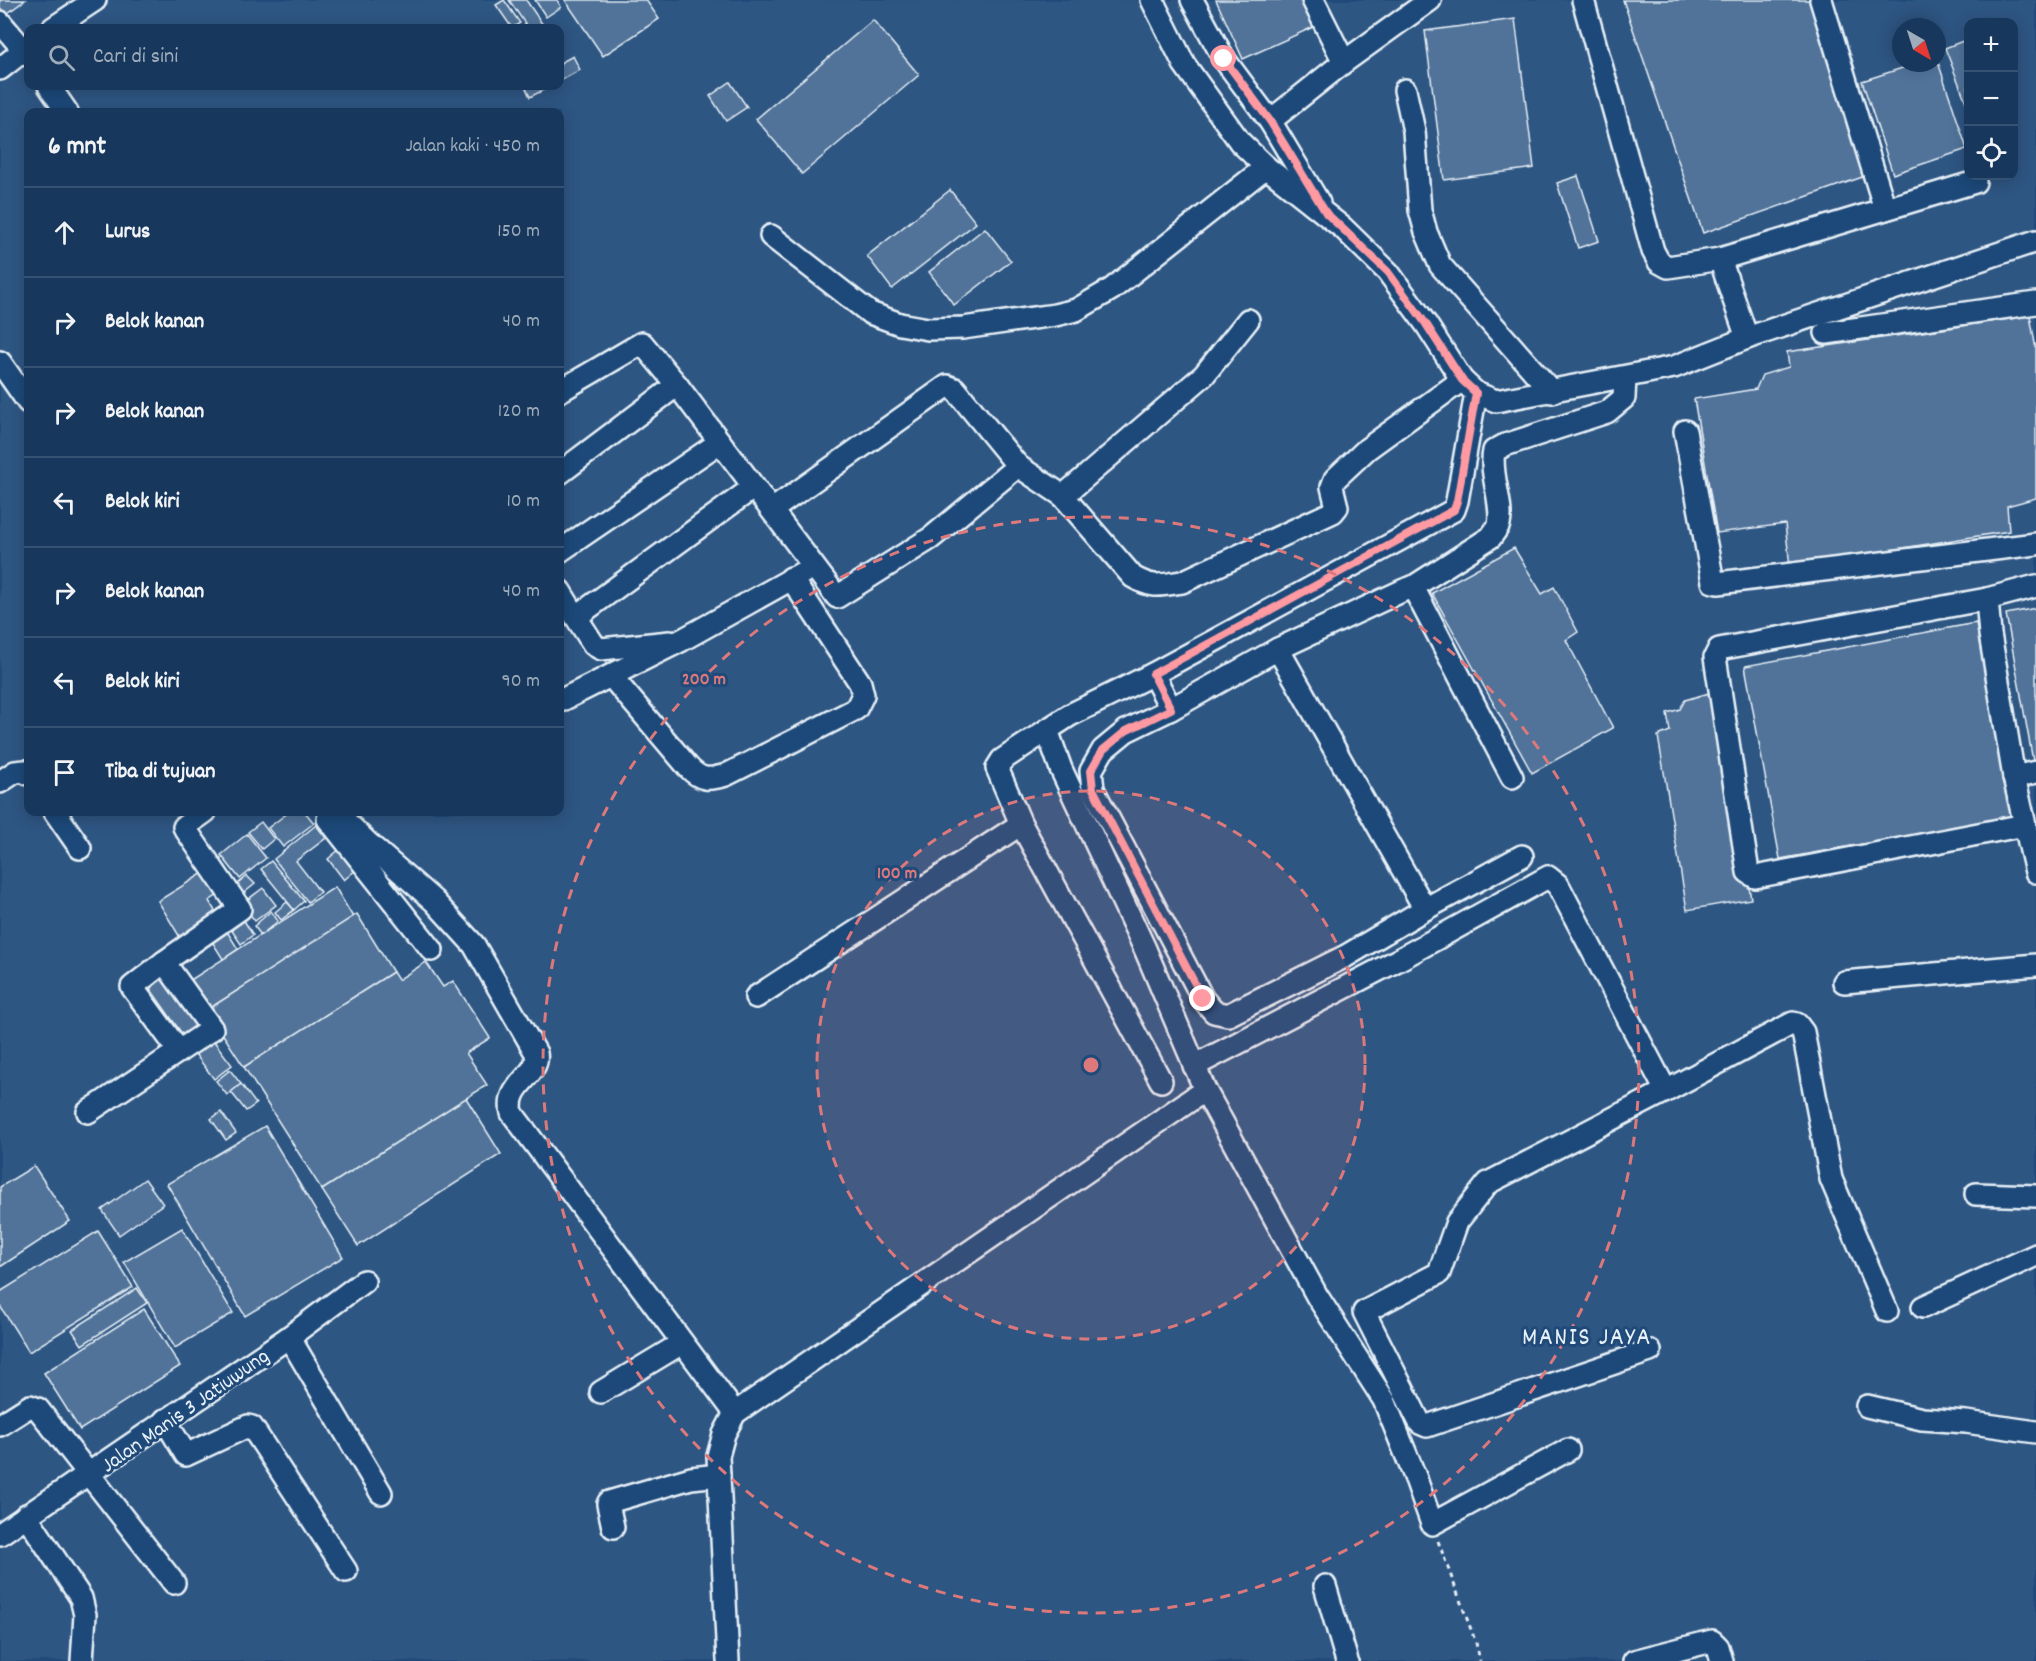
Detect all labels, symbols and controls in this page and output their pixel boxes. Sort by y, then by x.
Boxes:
north arrow [1892,18,1946,72]
map controls [1964,18,2018,180]
button: + [1964,18,2018,72]
search box [24,24,564,90]
icon: search [45,41,78,74]
text: Cari di sini [93,42,178,73]
route start [1210,45,1236,71]
button: − [1964,72,2018,126]
button: locate [1964,126,2018,180]
text: 6 mnt [48,129,106,166]
text: Jalan kaki · 450 m [405,133,540,161]
icon: ahead [48,216,81,249]
text: Lurus [105,217,150,248]
text: 150 m [497,218,540,246]
icon: right [48,306,81,339]
text: Belok kanan [105,307,204,338]
text: 40 m [502,308,540,336]
icon: right [48,396,81,429]
text: Belok kanan [105,397,204,428]
text: 120 m [498,398,540,426]
icon: left [48,486,81,519]
text: Belok kiri [105,487,179,518]
text: 10 m [506,488,540,516]
icon: right [48,576,81,609]
text: Belok kanan [105,577,204,608]
text: 40 m [502,578,540,606]
icon: left [48,666,81,699]
text: Belok kiri [105,667,179,698]
text: 90 m [502,668,540,696]
text: 200 m [682,668,726,693]
icon: arrive [48,756,81,789]
text: Tiba di tujuan [105,757,215,788]
text: 100 m [877,862,917,887]
route end [1189,985,1215,1011]
centre of rings [1081,1055,1101,1075]
district label: MANIS JAYA [1522,1320,1652,1357]
street label: Jalan Manis 3 Jatiuwung [96,1342,276,1482]

